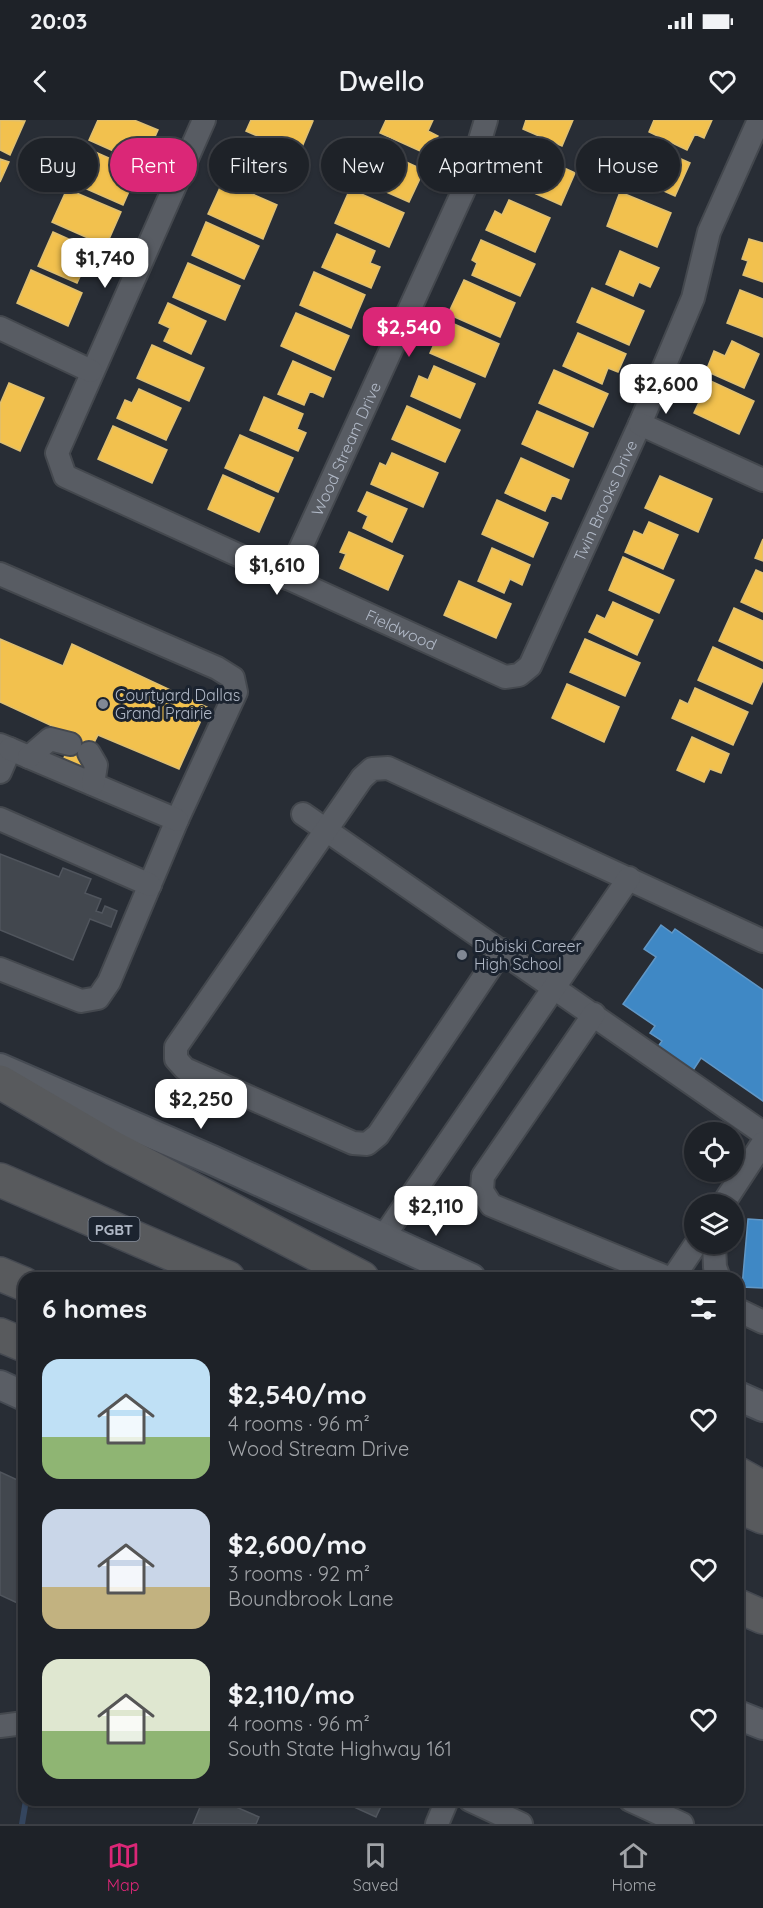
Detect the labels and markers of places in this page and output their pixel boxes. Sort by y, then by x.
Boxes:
pin: $1,740 [56,238,154,289]
pin: $2,540 [360,307,458,358]
pin: $2,600 [617,364,715,415]
pin: $1,610 [228,545,326,596]
place label: Courtyard Dallas Grand Prairie [115,685,240,723]
marker: Courtyard Dallas Grand Prairie [96,697,110,711]
place label: Dubiski Career High School [474,936,582,974]
marker: Dubiski Career High School [455,948,469,962]
pin: $2,250 [152,1079,250,1130]
pin: $2,110 [387,1186,485,1237]

